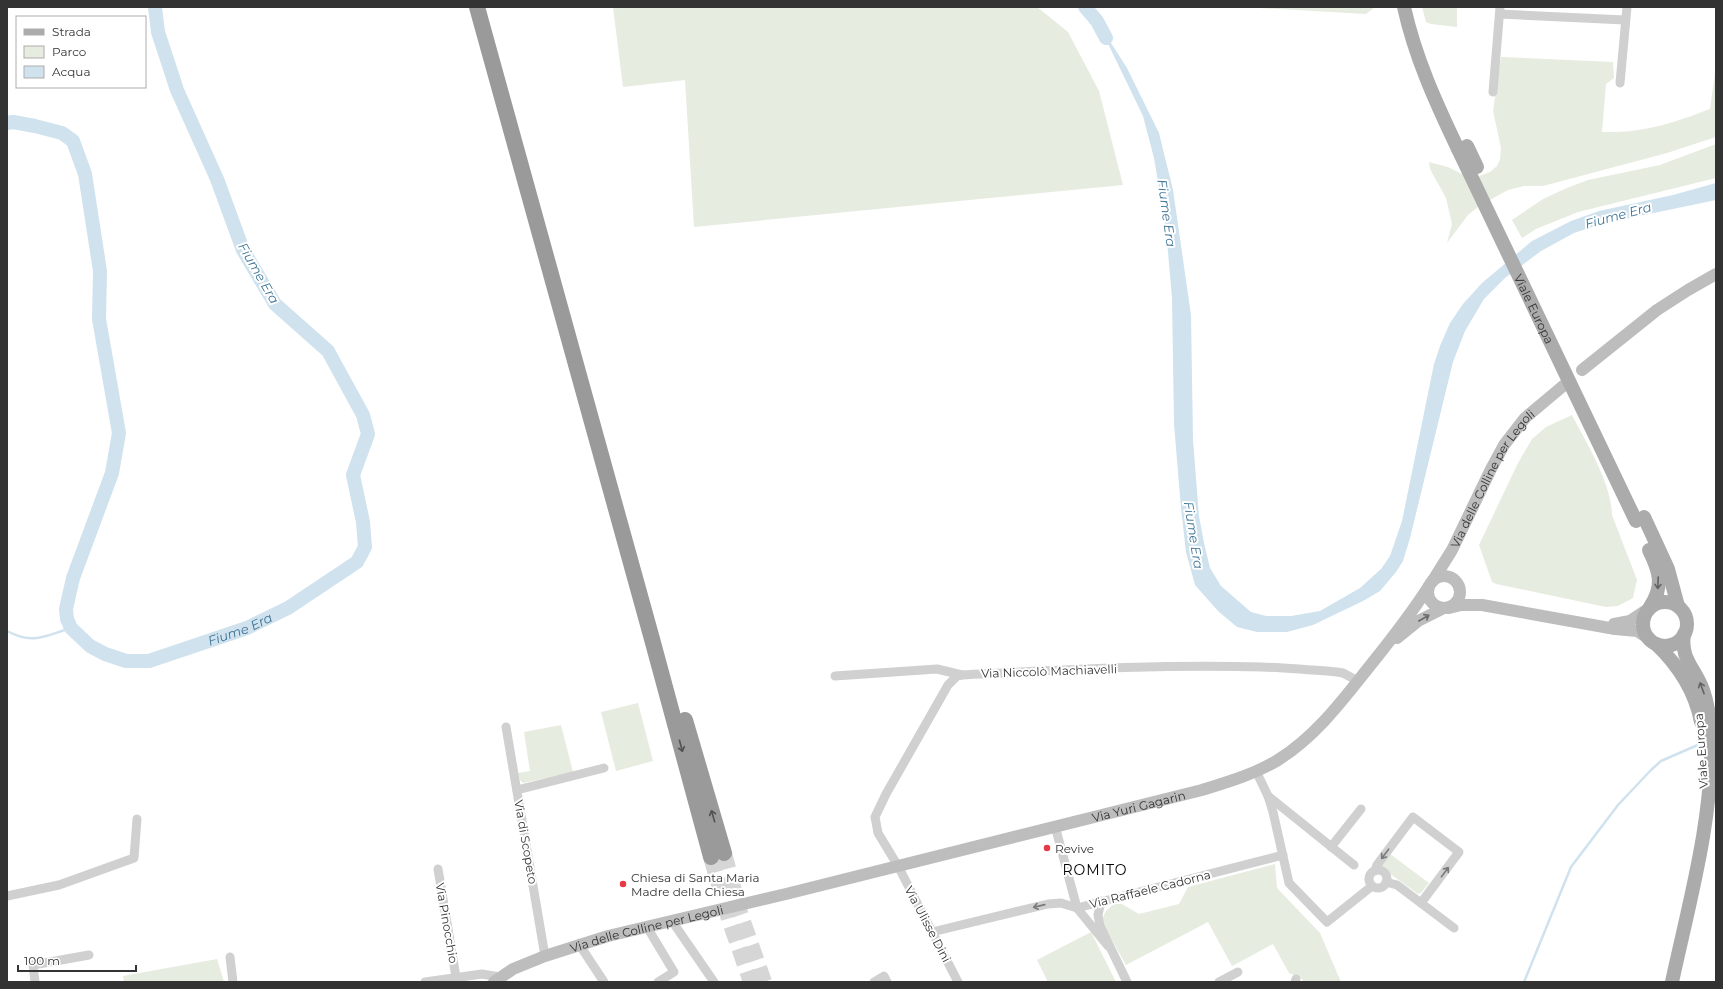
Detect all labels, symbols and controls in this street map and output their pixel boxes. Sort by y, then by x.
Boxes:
legend [16,16,146,88]
text: Strada [52,24,91,39]
text: Parco [52,44,86,59]
text: Acqua [52,64,90,79]
water label: Fiume Era [1154,178,1180,248]
water label: Fiume Era [1583,198,1653,232]
water label: Fiume Era [235,240,283,307]
street label: Viale Europa [1511,271,1557,346]
street label: Via delle Colline per Legoli [1447,406,1537,550]
water label: Fiume Era [1181,500,1207,570]
one-way arrow [1655,576,1662,589]
water label: Fiume Era [206,609,275,649]
one-way arrow [1418,614,1430,622]
street label: Via Niccolò Machiavelli [981,661,1117,681]
one-way arrow [1698,682,1705,695]
street label: Viale Europa [1691,713,1711,789]
one-way arrow [678,740,685,753]
street label: Via Yuri Gagarin [1090,787,1187,825]
street label: Via di Scopeto [511,799,541,885]
one-way arrow [709,809,716,822]
place label: Revive [1055,841,1094,856]
marker: Revive [1042,843,1052,853]
one-way arrow [1380,849,1389,860]
district label: ROMITO [1062,861,1128,879]
one-way arrow [1440,866,1449,877]
street label: Via Raffaele Cadorna [1088,867,1212,911]
place label: Chiesa di Santa Maria Madre della Chiesa [631,870,760,899]
marker: Chiesa di Santa Maria Madre della Chiesa [618,879,628,889]
street label: Via Pinocchio [433,882,461,964]
street label: Via Ulisse Dini [902,883,954,965]
street label: Via delle Colline per Legoli [568,902,725,955]
one-way arrow [1033,903,1046,911]
scale bar [18,947,136,973]
text: 100 m [24,953,60,968]

